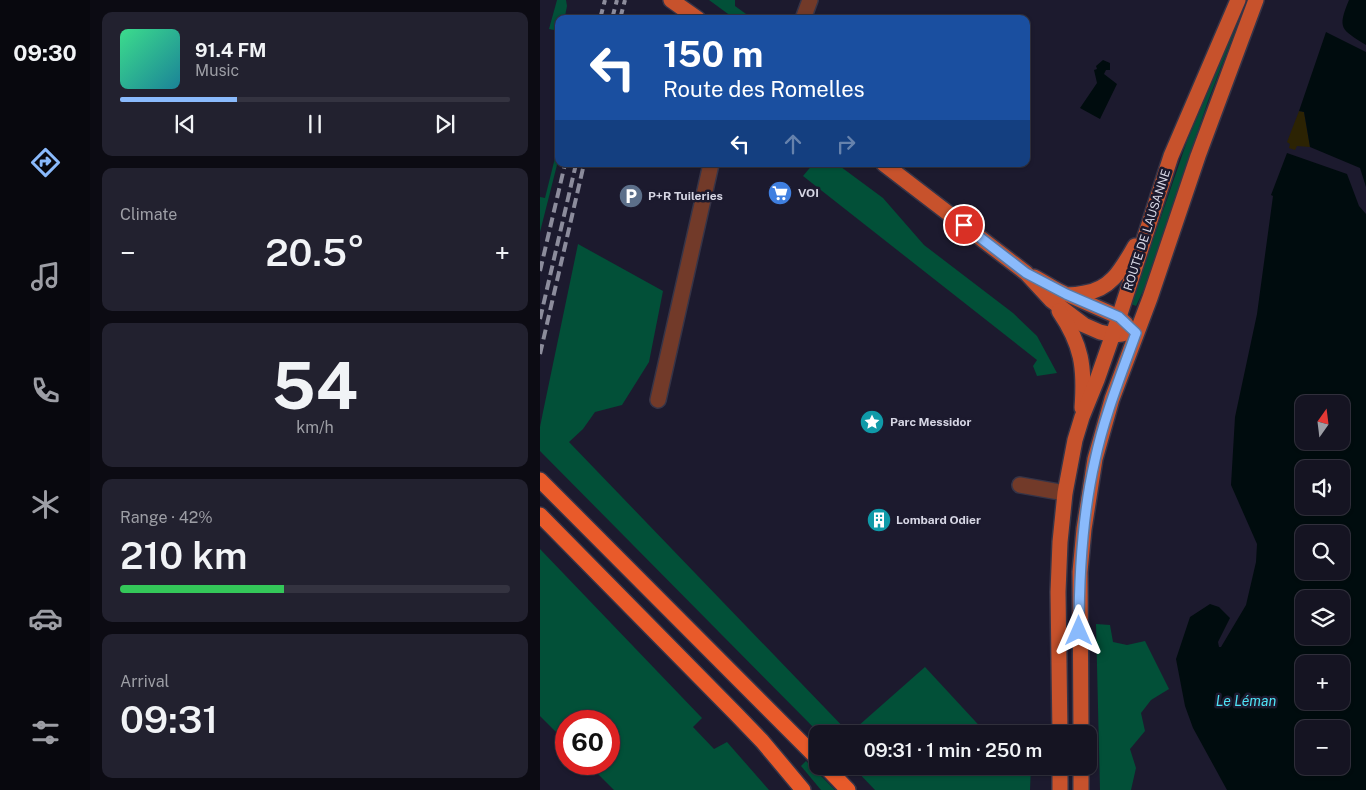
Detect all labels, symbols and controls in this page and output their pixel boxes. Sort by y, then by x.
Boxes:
text: 150 m [663,34,763,75]
icon: left [580,35,645,100]
text: 91.4 FM [195,39,267,61]
text: 09:30 [13,40,77,66]
text: Music [195,61,239,80]
text: Route des Romelles [663,76,865,102]
icon: previous [171,110,199,138]
icon: pause [301,110,329,138]
icon: next [431,110,459,138]
icon: left [726,130,754,158]
icon: ahead [779,130,807,158]
icon: right [832,130,860,158]
icon: directions [28,145,63,180]
street label: ROUTE DE LAUSANNE [1121,168,1173,292]
supermarket icon: VOI [767,180,793,206]
parking icon: P+R Tuileries [618,183,644,209]
place label: VOI [798,186,819,200]
place label: P+R Tuileries [648,189,723,203]
pin [943,204,985,246]
text: Climate [120,205,177,224]
icon: arrive [950,211,978,239]
text: 20.5° [265,230,365,275]
text: − [120,236,136,269]
text: + [494,236,510,269]
icon: music [28,259,63,294]
text: 54 [272,347,358,424]
icon: phone [28,373,63,408]
north arrow [1295,395,1350,450]
map controls [1295,395,1350,775]
place icon: Parc Messidor [859,409,885,435]
place label: Parc Messidor [890,415,971,429]
text: km/h [296,418,334,437]
button: sound [1295,460,1350,515]
icon: climate [28,487,63,522]
building icon: Lombard Odier [866,507,892,533]
text: Range · 42% [120,508,213,527]
place label: Lombard Odier [896,513,981,527]
button: search [1295,525,1350,580]
text: 210 km [120,533,247,578]
button: layers [1295,590,1350,645]
icon: car [28,601,63,636]
position arrow [1052,604,1104,656]
button: + [1295,655,1350,710]
text: Arrival [120,672,169,691]
water label: Le Léman [1216,693,1276,709]
text: 09:31 [120,697,218,742]
speed limit sign: 60 [555,710,620,775]
icon: filters [28,715,63,750]
button: − [1295,720,1350,775]
text: 09:31 · 1 min · 250 m [864,739,1042,761]

